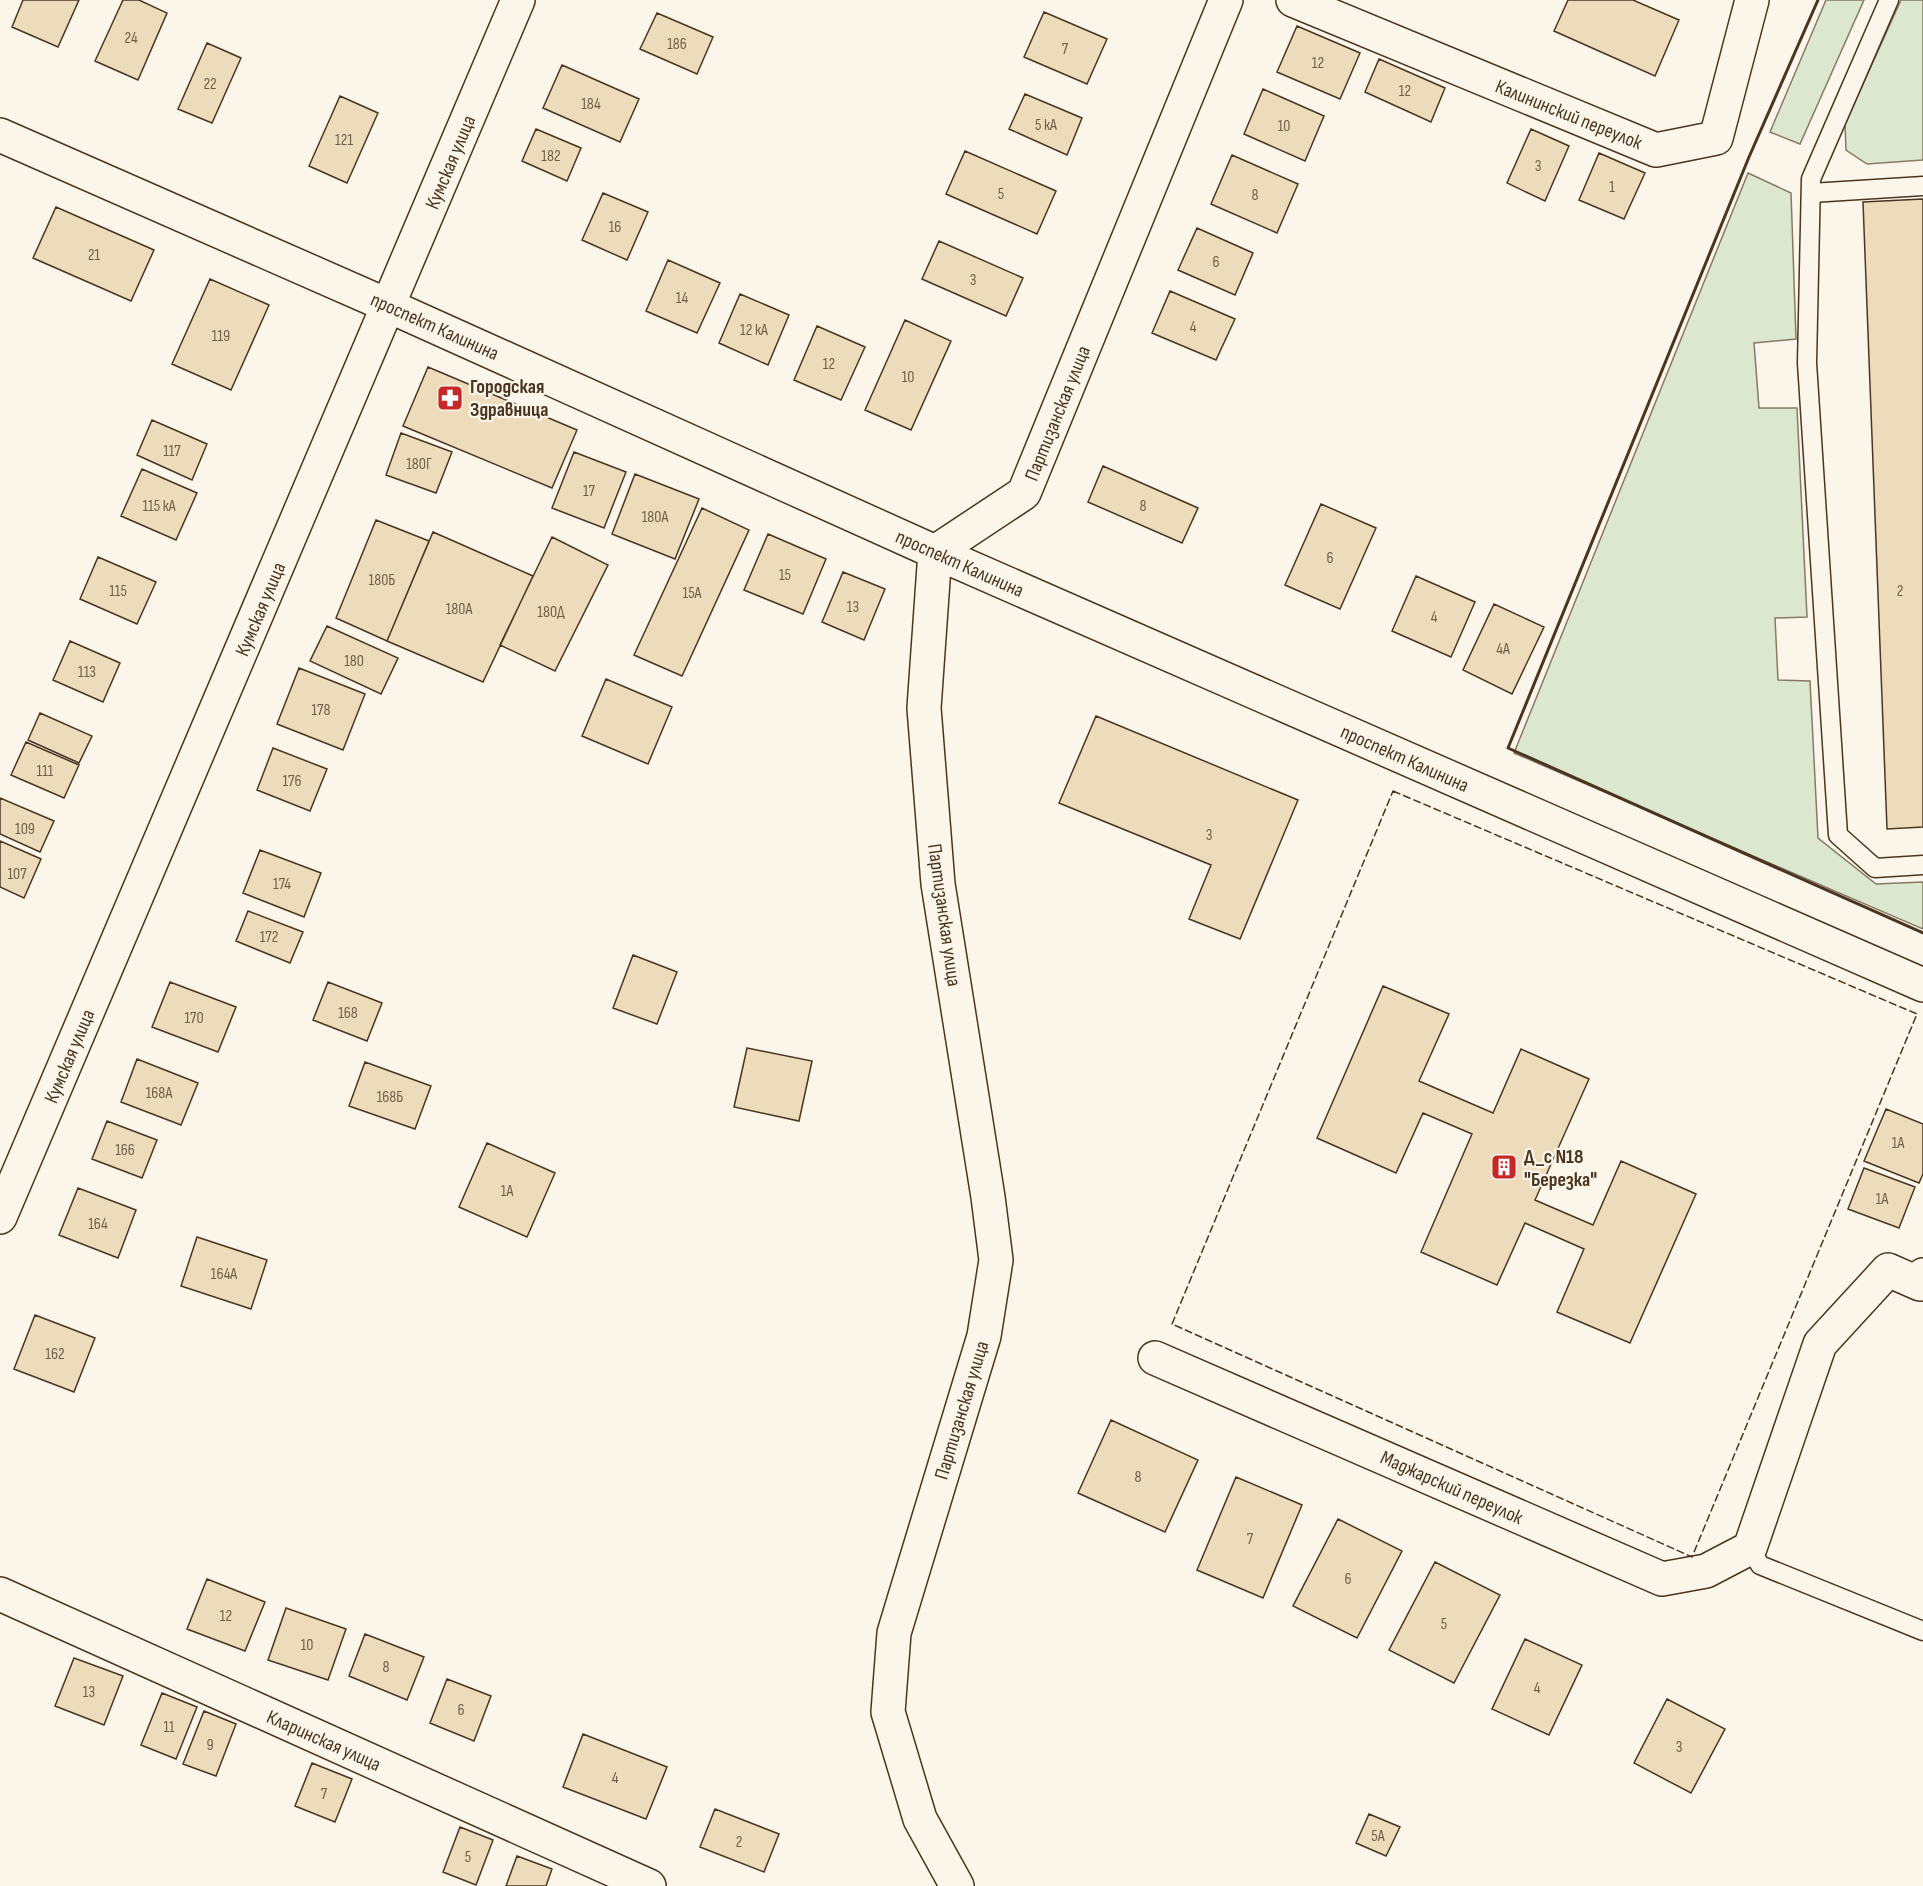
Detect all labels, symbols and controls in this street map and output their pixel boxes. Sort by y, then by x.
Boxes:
house number: 24 [124,29,138,48]
house number: 186 [667,35,687,54]
house number: 7 [1062,40,1069,59]
house number: 12 [1312,54,1324,73]
house number: 22 [203,75,217,94]
street label: Калининский переулок [1492,75,1646,155]
house number: 12 [1399,82,1411,101]
house number: 184 [581,95,601,114]
street label: Кумская улица [420,112,481,213]
house number: 5 кА [1035,116,1057,135]
house number: 10 [1278,117,1290,136]
house number: 121 [335,131,353,150]
house number: 182 [541,147,561,166]
house number: 3 [1535,157,1541,176]
house number: 1 [1609,178,1615,197]
house number: 5 [998,185,1004,204]
house number: 8 [1251,186,1259,205]
house number: 16 [609,218,621,237]
house number: 21 [88,246,101,265]
house number: 6 [1212,253,1220,272]
house number: 3 [970,271,976,290]
street label: проспект Калинина [367,288,502,366]
house number: 14 [676,289,688,308]
house number: 4 [1190,318,1197,337]
house number: 12 кА [740,321,768,340]
house number: 119 [212,327,230,346]
street label: Партизанская улица [1020,342,1096,485]
house number: 12 [823,355,835,374]
house number: 10 [902,368,914,387]
place label: Городская Здравница [470,375,548,422]
pharmacy icon: Городская Здравница [435,383,465,413]
house number: 117 [163,442,181,461]
house number: 180Г [406,455,432,474]
house number: 17 [583,482,596,501]
house number: 115 кА [142,497,176,516]
house number: 8 [1139,497,1147,516]
house number: 180А [642,508,668,527]
street label: проспект Калинина [892,525,1027,603]
house number: 6 [1326,549,1334,568]
street label: Кумская улица [230,559,291,660]
house number: 15 [779,566,791,585]
house number: 180Б [369,571,395,590]
house number: 115 [109,582,127,601]
house number: 2 [1897,582,1903,601]
house number: 15А [683,584,702,603]
house number: 13 [847,598,859,617]
house number: 180А [446,600,472,619]
house number: 180Д [537,603,565,622]
house number: 4 [1431,608,1438,627]
house number: 4А [1496,640,1510,659]
house number: 180 [344,652,364,671]
house number: 113 [78,663,96,682]
house number: 178 [312,701,330,720]
street label: проспект Калинина [1337,720,1472,798]
house number: 111 [37,762,54,781]
house number: 176 [283,772,301,791]
house number: 109 [15,820,35,839]
house number: 3 [1206,826,1212,845]
street label: Партизанская улица [922,842,966,988]
house number: 107 [7,865,27,884]
house number: 174 [273,875,291,894]
house number: 172 [260,928,278,947]
house number: 168 [338,1004,358,1023]
street label: Кумская улица [39,1006,100,1107]
house number: 170 [184,1009,204,1028]
house number: 168А [146,1084,172,1103]
house number: 168Б [377,1088,403,1107]
house number: 1А [1892,1134,1904,1153]
house number: 166 [115,1141,135,1160]
place label: Д_с N18 "Березка" [1524,1145,1597,1192]
building icon: Д_с N18 "Березка" [1489,1152,1519,1182]
house number: 1А [501,1182,513,1201]
house number: 1А [1876,1190,1888,1209]
house number: 164 [88,1215,108,1234]
house number: 164А [211,1265,237,1284]
street label: Партизанская улица [929,1338,994,1483]
house number: 162 [45,1345,65,1364]
street label: Маджарский переулок [1377,1446,1527,1530]
house number: 8 [1134,1468,1142,1487]
house number: 7 [1247,1530,1254,1549]
house number: 6 [1344,1570,1352,1589]
house number: 12 [220,1607,232,1626]
house number: 5 [1441,1615,1447,1634]
house number: 10 [301,1636,313,1655]
house number: 8 [382,1658,390,1677]
house number: 4 [1534,1679,1541,1698]
house number: 13 [83,1683,95,1702]
house number: 6 [457,1701,465,1720]
street label: Кларинская улица [263,1705,384,1777]
house number: 11 [163,1718,175,1737]
house number: 9 [206,1736,214,1755]
house number: 3 [1676,1738,1682,1757]
house number: 4 [612,1769,619,1788]
house number: 7 [321,1785,328,1804]
house number: 5А [1371,1827,1385,1846]
house number: 2 [736,1833,742,1852]
house number: 5 [465,1848,471,1867]

